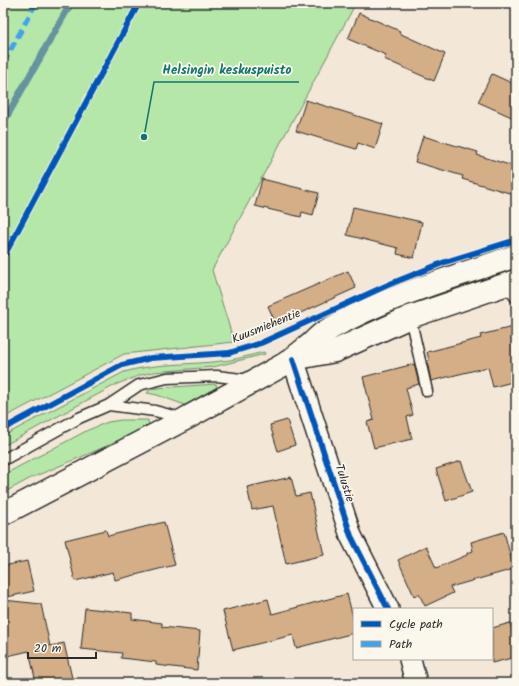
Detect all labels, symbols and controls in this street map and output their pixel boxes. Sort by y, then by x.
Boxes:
callout: Helsingin keskuspuisto [154,57,299,82]
text: Helsingin keskuspuisto [163,60,292,81]
street label: Kuusmiehentie [229,304,304,349]
street label: Tulustie [329,462,360,505]
legend [353,608,493,660]
text: Cycle path [389,615,443,634]
scale bar [28,634,96,660]
text: Path [389,635,412,654]
text: 20 m [34,639,62,658]

